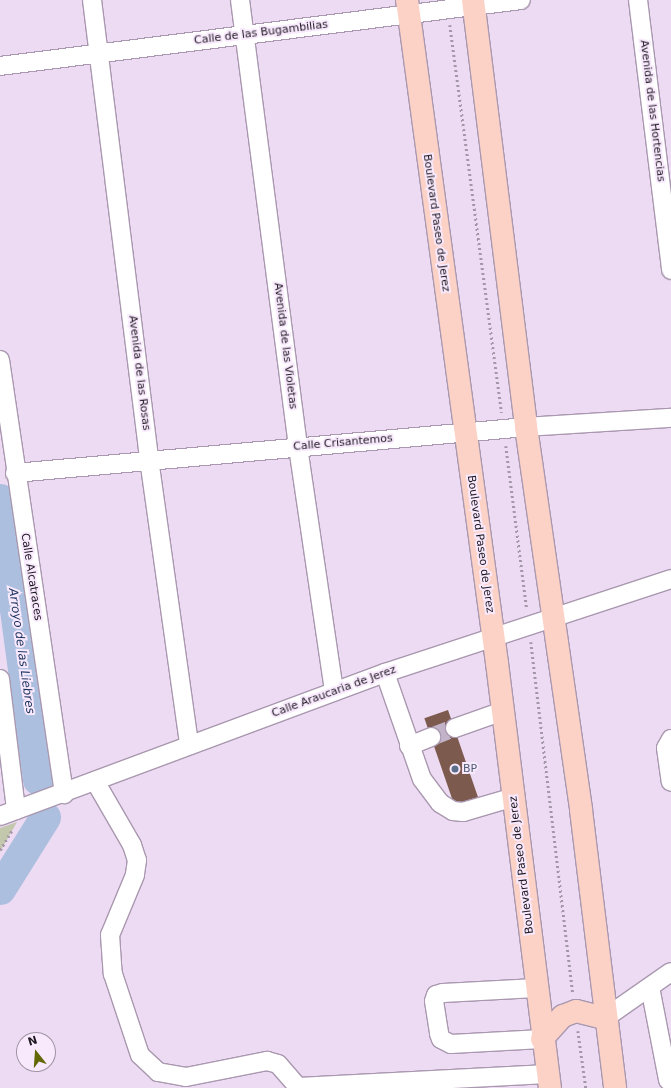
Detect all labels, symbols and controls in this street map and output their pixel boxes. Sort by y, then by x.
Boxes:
street label: Calle de las Bugambilias [193,18,329,48]
street label: Avenida de las Hortencias [637,39,667,183]
street label: Boulevard Paseo de Jerez [420,153,452,293]
street label: Avenida de las Violetas [271,282,299,410]
street label: Avenida de las Rosas [125,315,153,431]
street label: Calle Crisantemos [293,432,393,454]
street label: Boulevard Paseo de Jerez [464,474,496,614]
street label: Calle Alcatraces [18,532,44,622]
water label: Arroyo de las Liebres [5,587,37,715]
street label: Calle Araucaria de Jerez [270,663,398,721]
place label: BP [463,762,477,776]
marker: BP [450,764,460,774]
street label: Boulevard Paseo de Jerez [507,795,537,935]
north arrow [16,1032,56,1072]
text: N [26,1033,39,1049]

